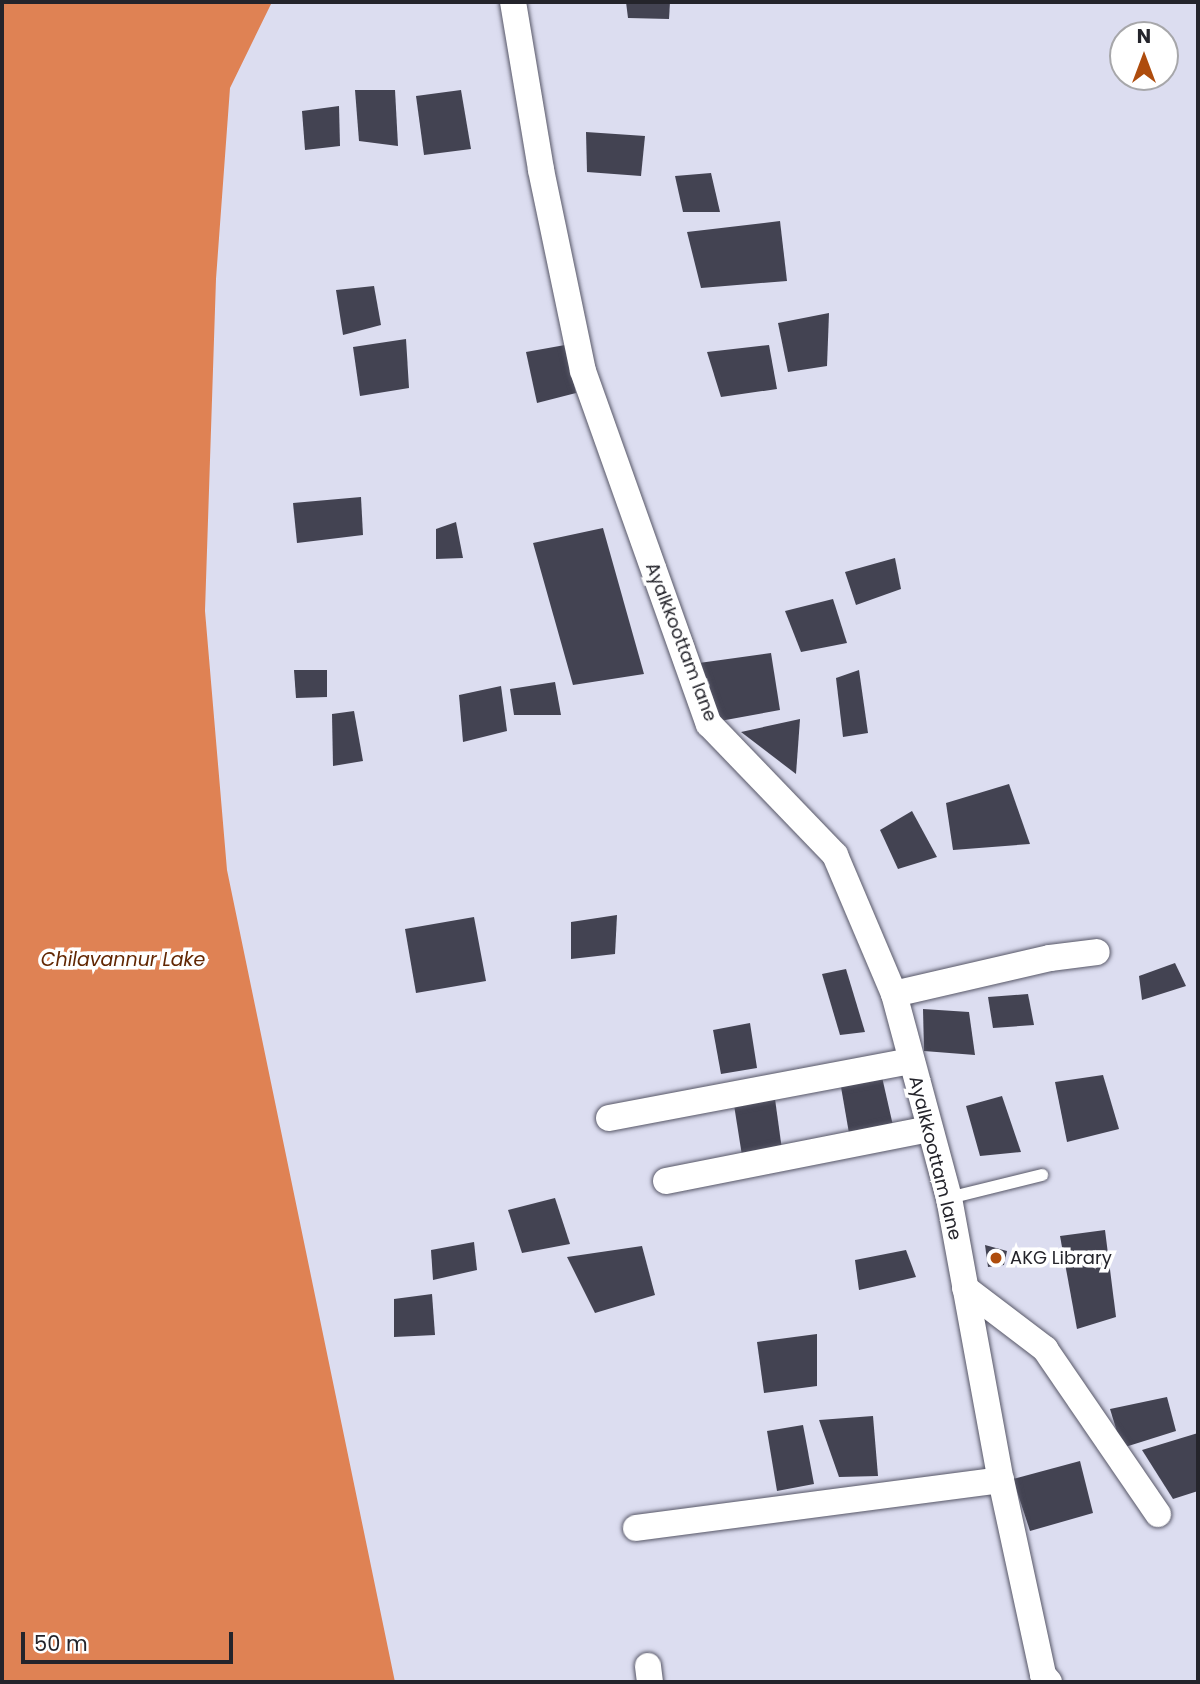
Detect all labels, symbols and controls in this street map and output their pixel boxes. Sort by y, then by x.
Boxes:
north arrow [1109,21,1179,91]
text: N [1137,23,1151,50]
street label: Ayalkkoottam lane [641,560,721,724]
water label: Chilavannur Lake [41,949,205,971]
street label: Ayalkkoottam lane [904,1074,966,1242]
place label: AKG Library [1010,1247,1112,1269]
marker: AKG Library [988,1250,1004,1266]
scale bar [24,1618,236,1662]
text: 50 m [34,1629,88,1658]

